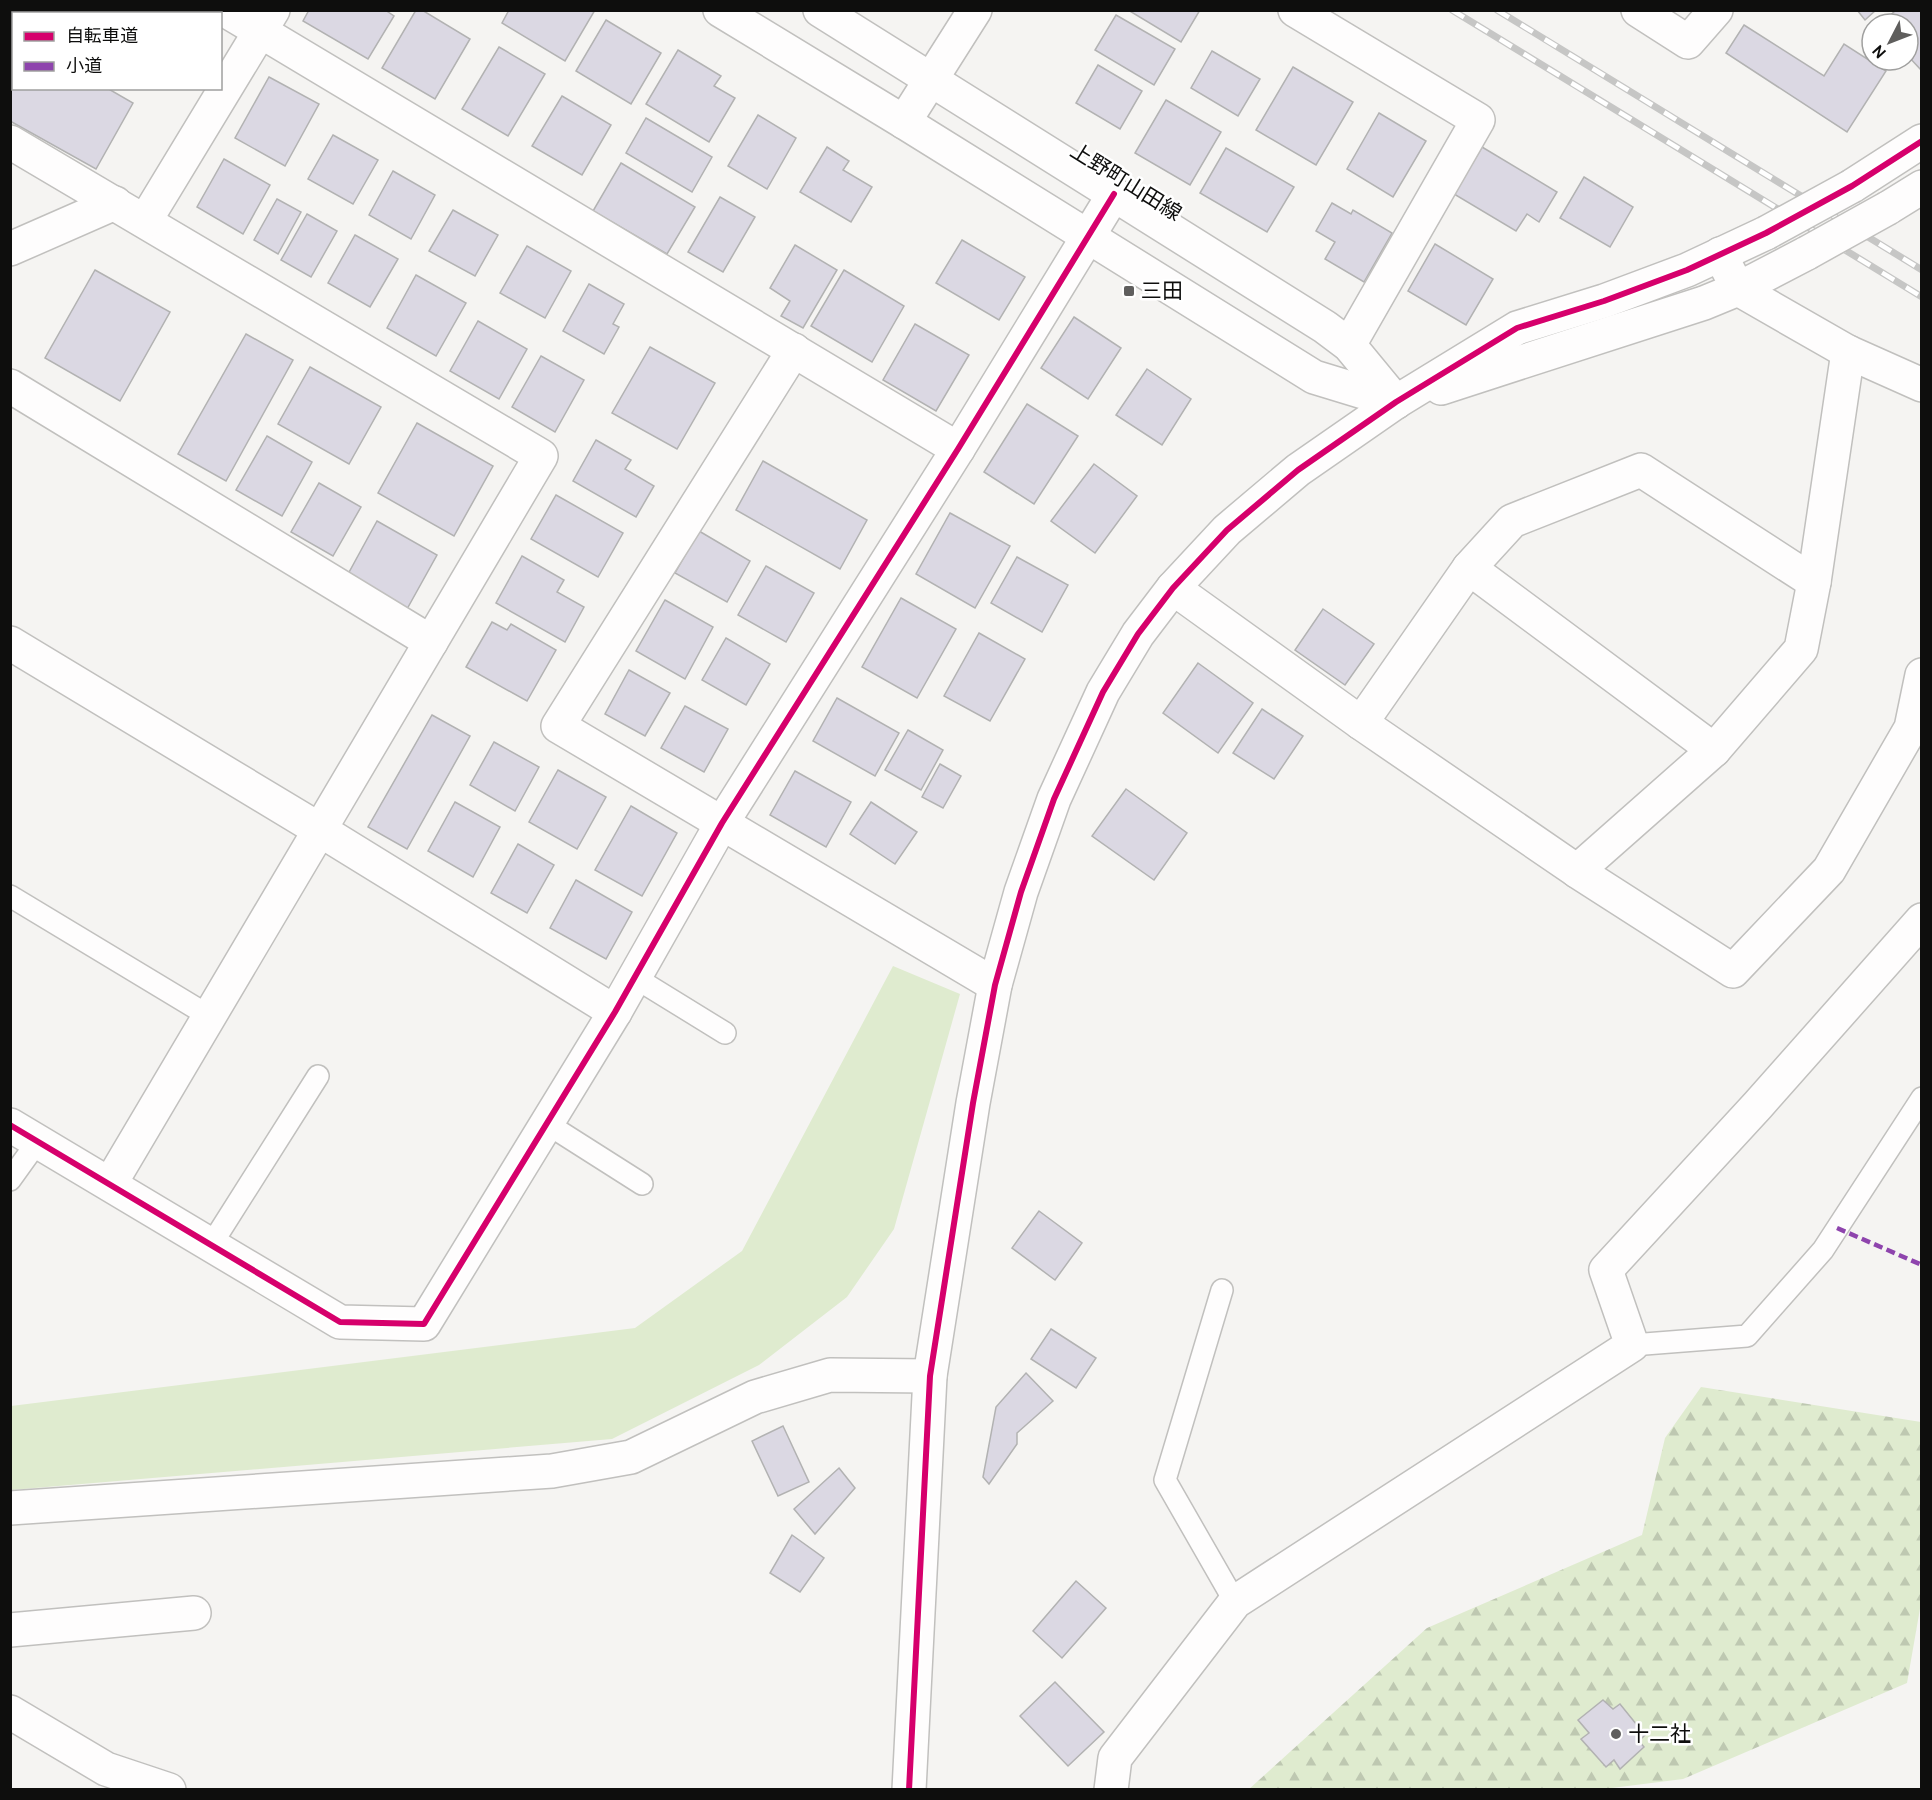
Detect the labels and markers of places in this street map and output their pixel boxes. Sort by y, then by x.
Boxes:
place label: 三田 [1141,278,1183,303]
marker: 三田 [1122,284,1136,298]
place label: 十二社 [1628,1721,1691,1746]
marker: 十二社 [1609,1727,1623,1741]

